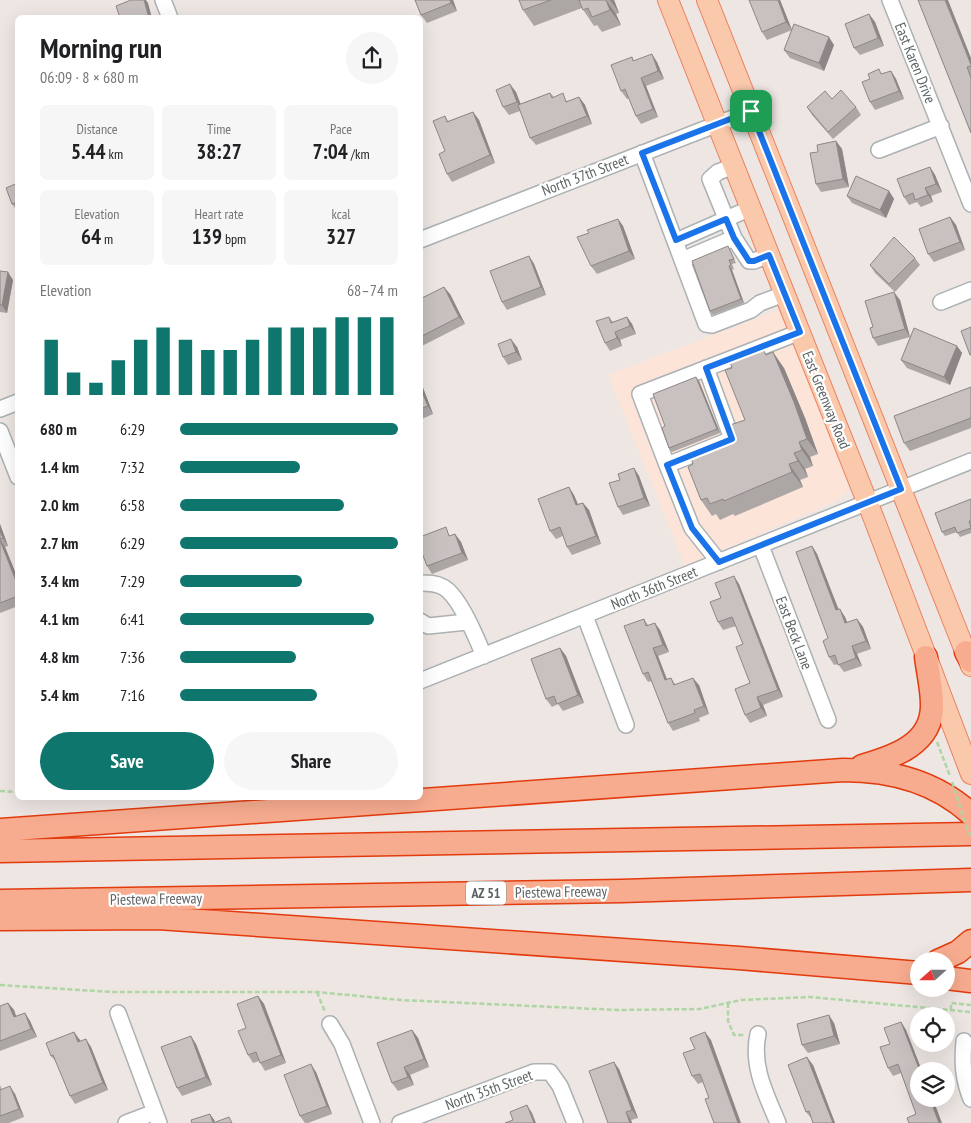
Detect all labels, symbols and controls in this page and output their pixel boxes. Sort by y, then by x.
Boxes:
street label: East Karen Drive [891,20,940,106]
text: Morning run [40,29,162,66]
button: share [346,32,398,84]
text: 06:09 · 8 × 680 m [40,67,138,87]
pin [730,90,772,132]
icon: arrive [737,97,765,125]
text: Distance [76,120,118,138]
text: Time [207,120,231,138]
text: Pace [330,120,352,138]
text: 5.44 [71,138,106,165]
text: 38:27 [196,138,242,165]
text: 7:04 [312,138,348,165]
text: km [106,145,123,163]
text: /km [348,145,370,163]
street label: North 37th Street [539,149,631,200]
text: Elevation [75,205,119,223]
text: Heart rate [195,205,243,223]
text: kcal [331,205,351,223]
text: 64 [81,223,101,250]
text: 139 [192,223,222,250]
text: 327 [326,223,356,250]
text: m [101,230,113,248]
text: bpm [222,230,246,248]
text: Elevation [40,280,91,300]
text: 68–74 m [347,280,398,300]
street label: East Greenway Road [798,348,855,452]
text: 680 m [40,419,77,439]
text: 6:29 [120,419,145,439]
text: 1.4 km [40,457,79,477]
text: 7:32 [120,457,145,477]
text: 2.0 km [40,495,79,515]
text: 6:58 [120,495,145,515]
text: 2.7 km [40,533,78,553]
text: 6:29 [120,533,145,553]
street label: North 36th Street [608,562,700,613]
text: 3.4 km [40,571,79,591]
text: 7:29 [120,571,145,591]
street label: East Beck Lane [772,594,817,672]
text: 4.1 km [40,609,79,629]
text: 6:41 [120,609,145,629]
text: 4.8 km [40,647,79,667]
text: 7:36 [120,647,145,667]
text: 5.4 km [40,685,79,705]
text: 7:16 [120,685,145,705]
button: Save [40,732,214,790]
button: Share [224,732,398,790]
road number: AZ 51 [466,881,506,904]
street label: Piestewa Freeway [515,881,608,902]
street label: Piestewa Freeway [110,888,203,909]
north arrow [910,952,955,998]
map controls [910,952,955,1107]
button: locate [910,1007,955,1052]
button: layers [910,1062,955,1107]
street label: North 35th Street [443,1065,535,1114]

